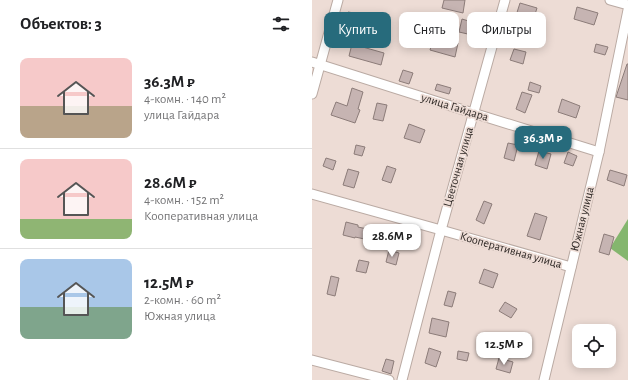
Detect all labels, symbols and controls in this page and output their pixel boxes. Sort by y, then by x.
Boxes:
chip: Купить [324,12,391,48]
chip: Снять [399,12,459,48]
chip: Фильтры [467,12,546,48]
icon: filters [270,13,292,35]
text: Объектов: 3 [20,15,102,32]
text: 36.3M ₽ [144,73,195,90]
icon: home [52,74,100,122]
street label: улица Гайдара [419,91,490,124]
text: 4-комн. · 140 m² [144,93,226,106]
text: улица Гайдара [144,109,219,122]
street label: Цветочная улица [441,125,476,209]
pin: 36.3M ₽ [506,126,580,160]
text: 36.3M ₽ [524,132,562,145]
text: 28.6M ₽ [144,174,197,191]
icon: home [52,175,100,223]
street label: Южная улица [568,185,597,253]
text: 4-комн. · 152 m² [144,194,224,207]
text: Кооперативная улица [144,210,258,223]
pin: 28.6M ₽ [355,224,429,258]
text: 28.6M ₽ [372,230,412,243]
street label: Кооперативная улица [458,230,564,271]
text: 12.5M ₽ [144,274,193,291]
icon: home [52,275,100,323]
text: 2-комн. · 60 m² [144,294,221,307]
text: Южная улица [144,310,216,323]
map controls [572,324,616,368]
button: locate [572,324,616,368]
pin: 12.5M ₽ [467,332,541,366]
text: 12.5M ₽ [485,338,523,351]

